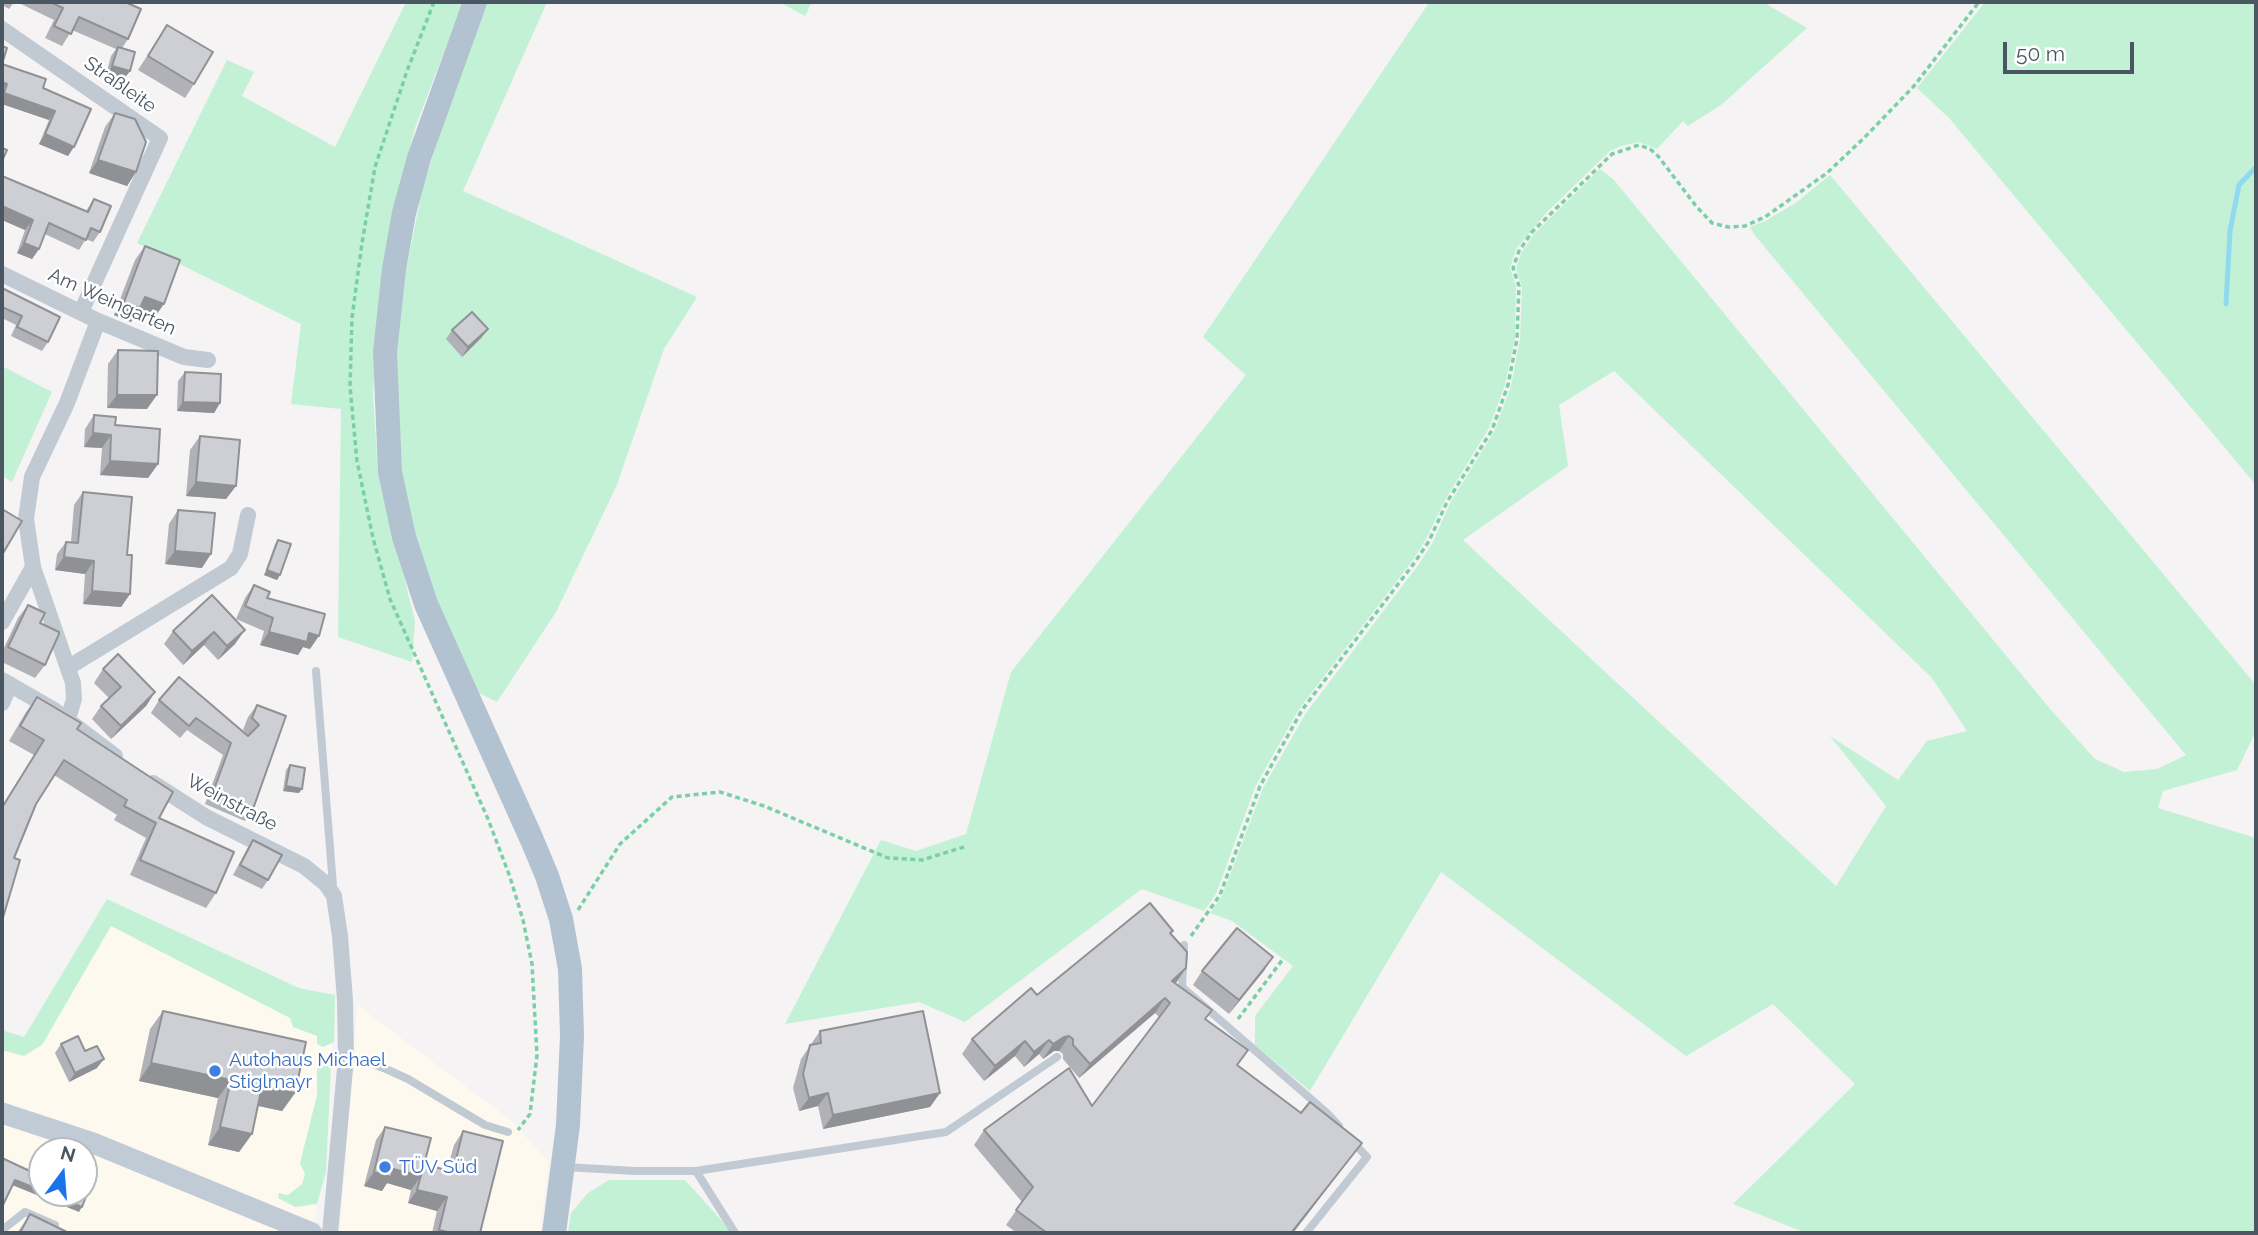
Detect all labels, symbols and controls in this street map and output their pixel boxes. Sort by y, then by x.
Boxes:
scale bar [2006,28,2137,72]
text: 50 m [2016,41,2065,66]
street label: Straßleite [79,52,161,118]
street label: Am Weingarten [45,264,179,340]
street label: Weinstraße [183,770,281,836]
place label: Autohaus Michael Stiglmayr [229,1049,386,1093]
marker: Autohaus Michael Stiglmayr [207,1063,223,1079]
north arrow [28,1137,98,1207]
text: N [58,1141,78,1166]
place label: TÜV Süd [399,1156,477,1178]
marker: TÜV Süd [377,1159,393,1175]

